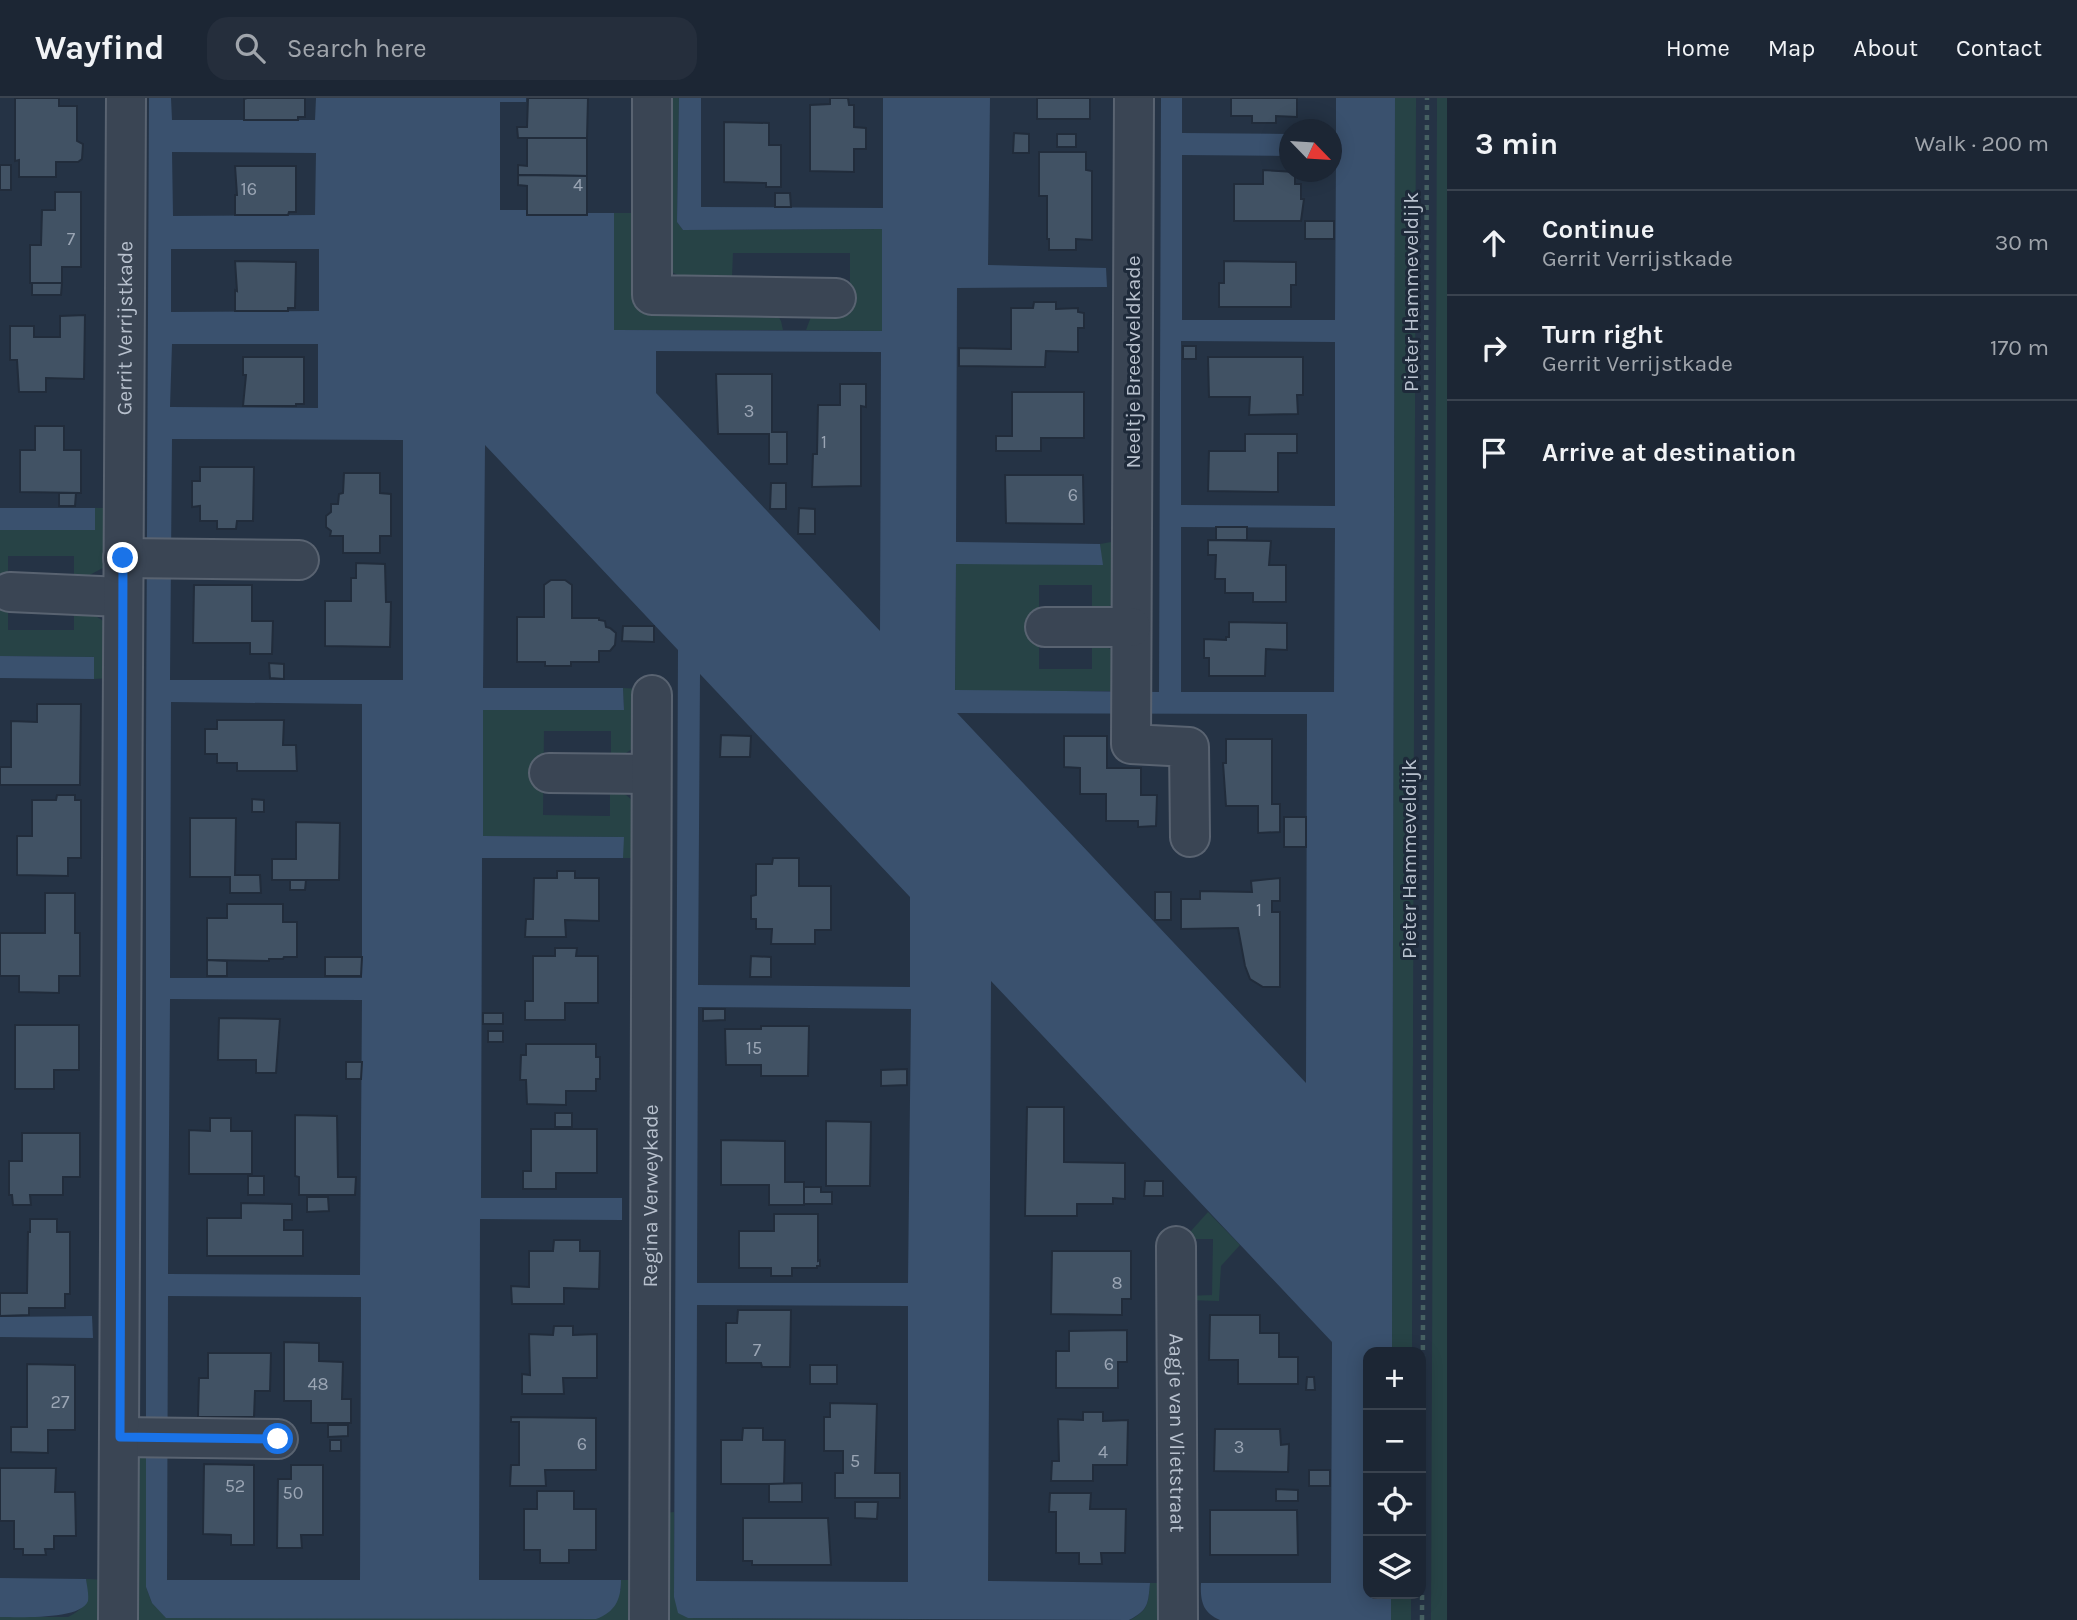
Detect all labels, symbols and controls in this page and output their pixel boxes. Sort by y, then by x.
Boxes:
search box [207,17,697,80]
text: Wayfind [35,29,165,67]
icon: search [231,29,269,67]
text: Search here [287,33,426,64]
text: Home [1666,34,1730,62]
text: Map [1768,34,1815,62]
text: About [1853,34,1918,62]
text: Contact [1956,34,2042,62]
north arrow [1279,119,1342,182]
text: 3 min [1475,126,1558,162]
text: Walk · 200 m [1914,130,2049,157]
house number: 4 [573,174,583,196]
house number: 16 [241,178,257,200]
street label: Pieter Hammeveldijk [1399,192,1423,392]
text: Continue [1542,214,1654,245]
icon: ahead [1475,224,1513,262]
house number: 7 [67,228,76,250]
text: 30 m [1995,229,2049,256]
street label: Gerrit Verrijstkade [112,241,137,415]
text: Gerrit Verrijstkade [1542,245,1733,272]
street label: Neeltje Breedveldkade [1121,256,1145,469]
text: Turn right [1542,319,1663,350]
icon: right [1475,329,1513,367]
text: 170 m [1990,334,2049,361]
text: Gerrit Verrijstkade [1542,350,1733,377]
house number: 3 [744,400,754,422]
house number: 1 [821,431,827,453]
icon: arrive [1475,434,1513,472]
text: Arrive at destination [1542,437,1796,468]
house number: 6 [1068,484,1078,506]
route end [107,542,138,573]
street label: Pieter Hammeveldijk [1397,759,1421,959]
house number: 1 [1256,899,1262,921]
house number: 15 [746,1037,762,1059]
street label: Regina Verweykade [638,1104,663,1288]
house number: 8 [1111,1272,1123,1294]
street label: Aagje van Vlietstraat [1164,1333,1190,1533]
house number: 7 [753,1339,762,1361]
map controls [1363,1347,1426,1599]
button: + [1363,1347,1426,1410]
house number: 6 [1104,1353,1114,1375]
house number: 48 [307,1373,329,1395]
house number: 27 [51,1391,70,1413]
button: − [1363,1410,1426,1473]
route start [262,1423,293,1454]
house number: 6 [577,1433,587,1455]
house number: 3 [1234,1436,1244,1458]
house number: 4 [1098,1441,1108,1463]
house number: 5 [850,1450,860,1472]
button: locate [1363,1473,1426,1536]
house number: 52 [225,1475,245,1497]
house number: 50 [283,1482,303,1504]
button: layers [1363,1536,1426,1599]

